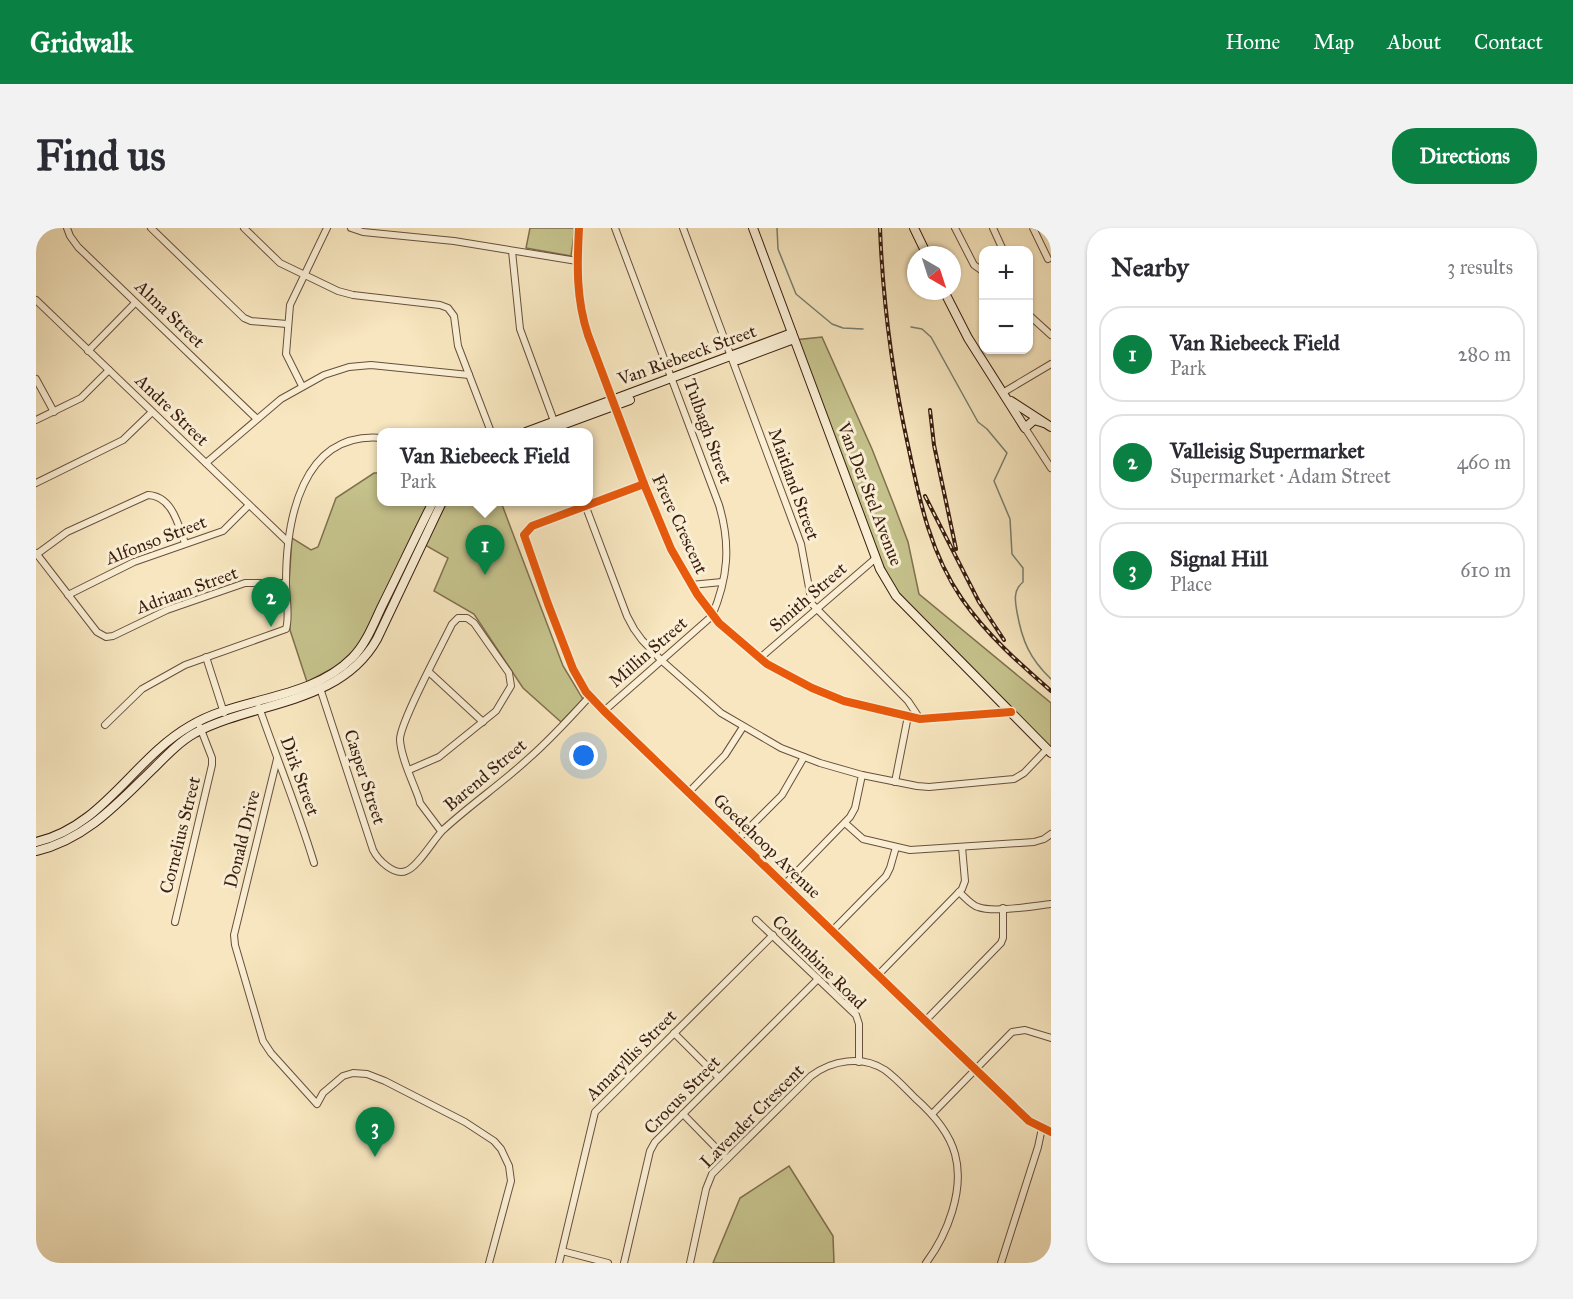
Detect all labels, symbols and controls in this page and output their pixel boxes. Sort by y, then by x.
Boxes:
text: Gridwalk [30,25,133,60]
text: Home [1225,29,1280,55]
text: Map [1313,29,1354,55]
text: About [1387,29,1441,55]
text: Contact [1474,29,1543,55]
button: Directions [1392,128,1537,184]
text: Find us [36,130,166,182]
north arrow [907,246,961,300]
map controls [979,246,1033,354]
button: + [979,246,1033,300]
text: Nearby [1111,251,1189,283]
text: 3 results [1447,255,1513,279]
street label: Alma Street [130,275,210,353]
button: − [979,300,1033,354]
street label: Van Riebeeck Street [614,320,760,391]
text: Van Riebeeck Field [1170,329,1340,356]
text: 1 [1129,342,1136,366]
text: 280 m [1458,342,1511,366]
text: Park [1170,356,1206,380]
street label: Andre Street [130,369,214,451]
street label: Tulbagh Street [678,376,737,487]
street label: Van Der Stel Avenue [832,418,907,569]
street label: Maitland Street [764,425,825,543]
popup [377,428,593,506]
text: Valleisig Supermarket [1170,437,1365,464]
text: Van Riebeeck Field [400,442,570,469]
text: 2 [1128,450,1137,474]
text: 460 m [1457,450,1511,474]
text: Supermarket · Adam Street [1170,464,1391,488]
text: Park [400,469,436,493]
street label: Frere Crescent [647,471,713,578]
street label: Alfonso Street [102,510,210,570]
pin: 1 [466,526,504,575]
text: Signal Hill [1170,545,1268,572]
street label: Smith Street [765,557,852,637]
text: 3 [1129,558,1137,582]
text: 610 m [1460,558,1511,582]
street label: Adriaan Street [132,561,241,619]
text: Place [1170,572,1212,596]
pin: 2 [252,578,290,627]
street label: Millin Street [604,612,692,692]
street label: Casper Street [339,727,391,828]
street label: Dirk Street [276,733,325,819]
street label: Barend Street [439,734,531,816]
your location [569,741,598,770]
street label: Cornelius Street [155,774,205,896]
street label: Donald Drive [219,788,265,890]
street label: Goedehoop Avenue [708,789,826,903]
street label: Columbine Road [767,910,871,1014]
street label: Amaryllis Street [580,1004,682,1106]
street label: Crocus Street [639,1051,725,1139]
street label: Lavender Crescent [696,1059,809,1172]
pin: 3 [356,1108,394,1157]

